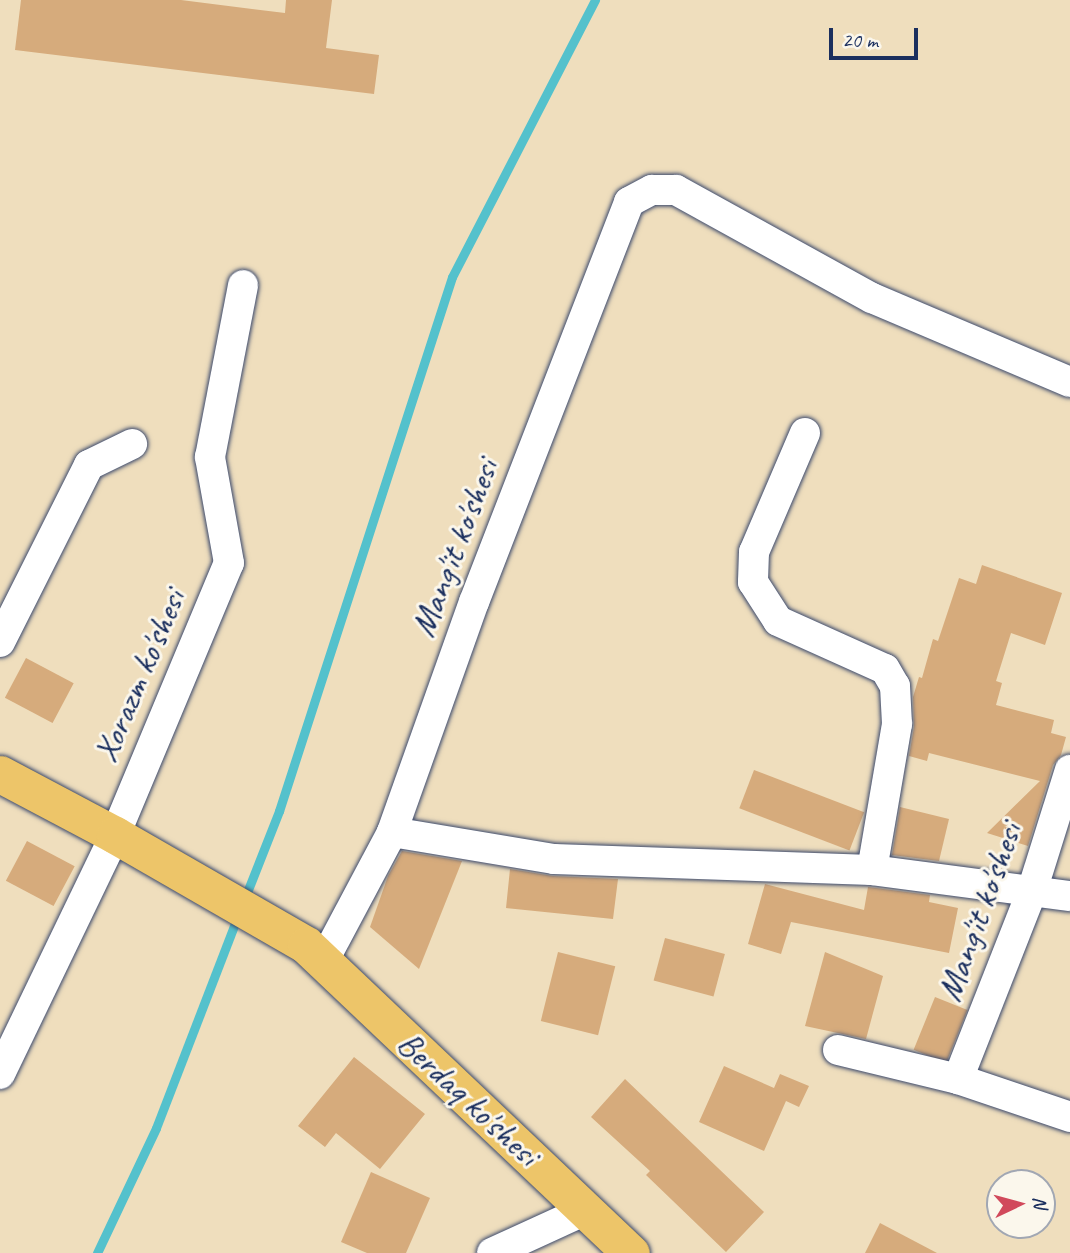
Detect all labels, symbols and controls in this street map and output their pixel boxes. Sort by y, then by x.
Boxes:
scale bar [832,14,921,58]
text: 20 m [842,27,878,53]
street label: Mang'it ko'shesi [402,453,508,643]
street label: Xorazm ko'shesi [85,583,195,769]
street label: Mang'it ko'shesi [928,817,1032,1007]
street label: Berdaq ko'shesi [388,1023,548,1175]
north arrow [986,1169,1056,1239]
text: N [1027,1195,1052,1209]

